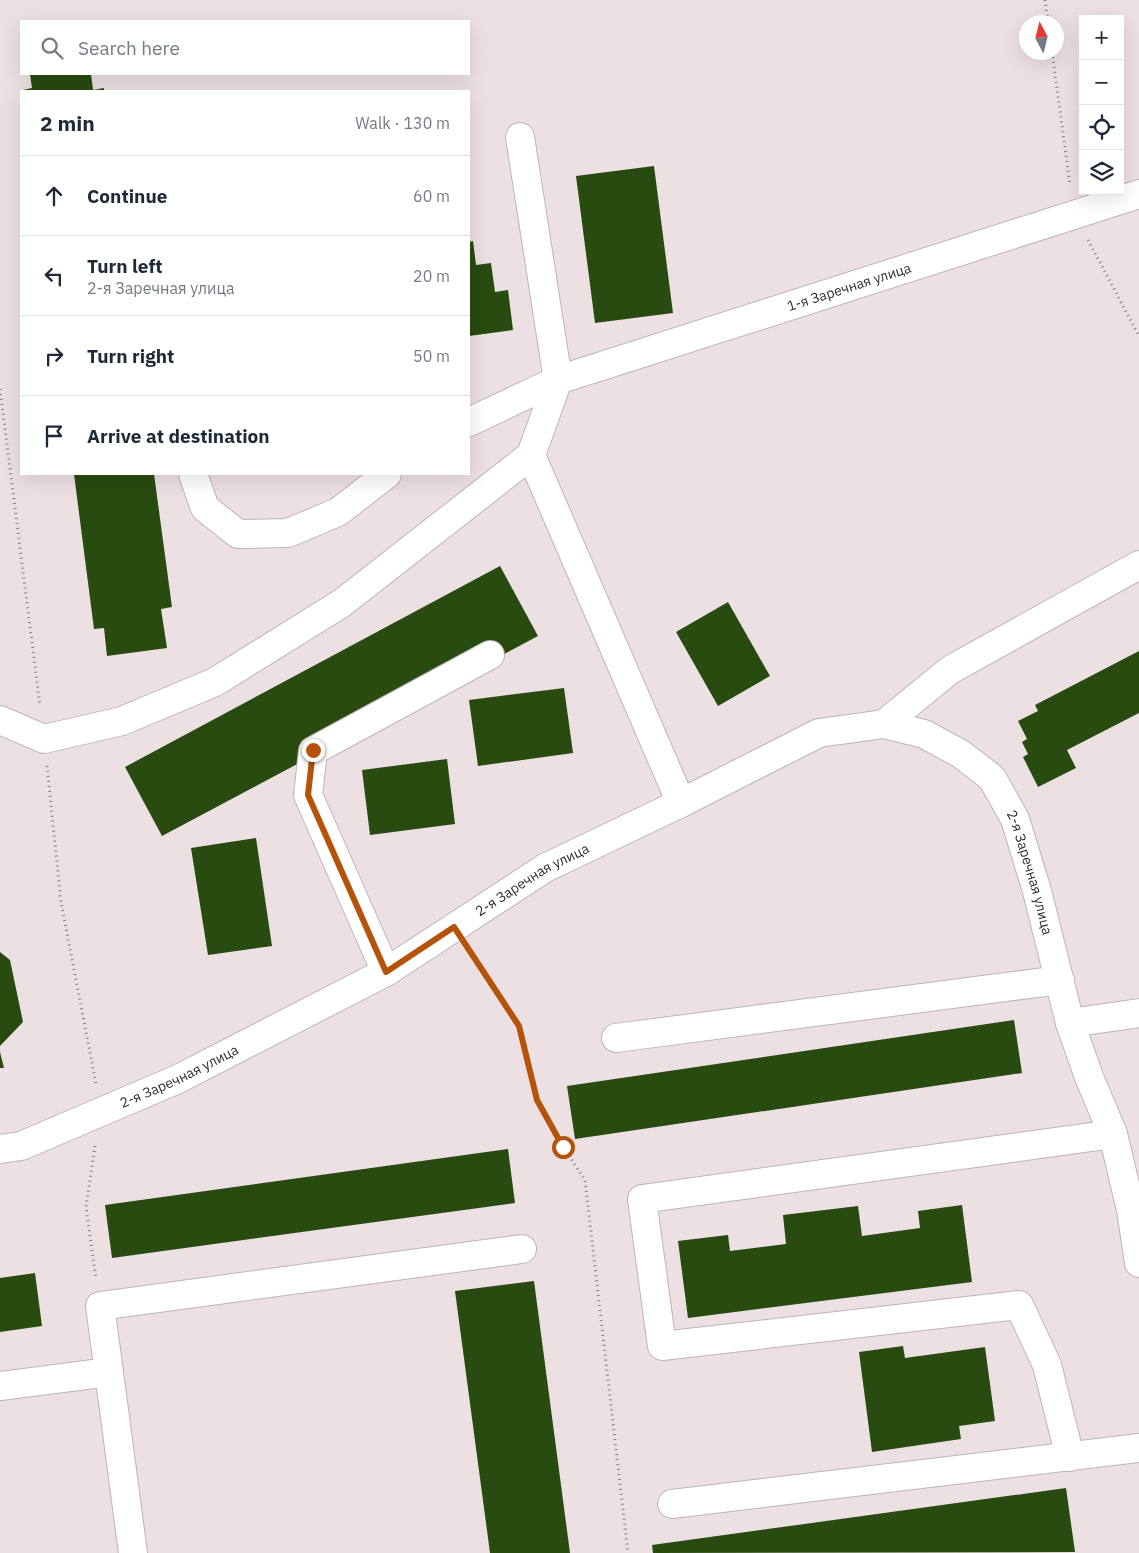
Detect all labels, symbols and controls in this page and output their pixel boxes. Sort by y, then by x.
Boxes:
north arrow [1019,15,1064,60]
map controls [1079,15,1124,195]
button: + [1079,15,1124,60]
search box [20,20,470,75]
icon: search [38,34,66,62]
text: Search here [78,36,180,60]
button: − [1079,60,1124,105]
button: locate [1079,105,1124,150]
text: 2 min [40,109,95,137]
text: Walk · 130 m [355,113,450,133]
button: layers [1079,150,1124,195]
icon: ahead [40,182,68,210]
text: Continue [87,184,167,208]
text: 60 m [413,186,450,206]
text: Turn left [87,254,163,278]
street label: 1-я Заречная улица [785,258,914,315]
icon: left [40,262,68,290]
text: 20 m [413,266,450,286]
text: 2-я Заречная улица [87,278,235,298]
icon: right [40,342,68,370]
text: Turn right [87,344,174,368]
text: 50 m [413,346,450,366]
icon: arrive [40,422,68,450]
text: Arrive at destination [87,424,270,448]
route end [302,739,325,762]
street label: 2-я Заречная улица [1003,807,1057,937]
street label: 2-я Заречная улица [472,839,593,920]
street label: 2-я Заречная улица [117,1040,242,1112]
route start [552,1136,575,1159]

